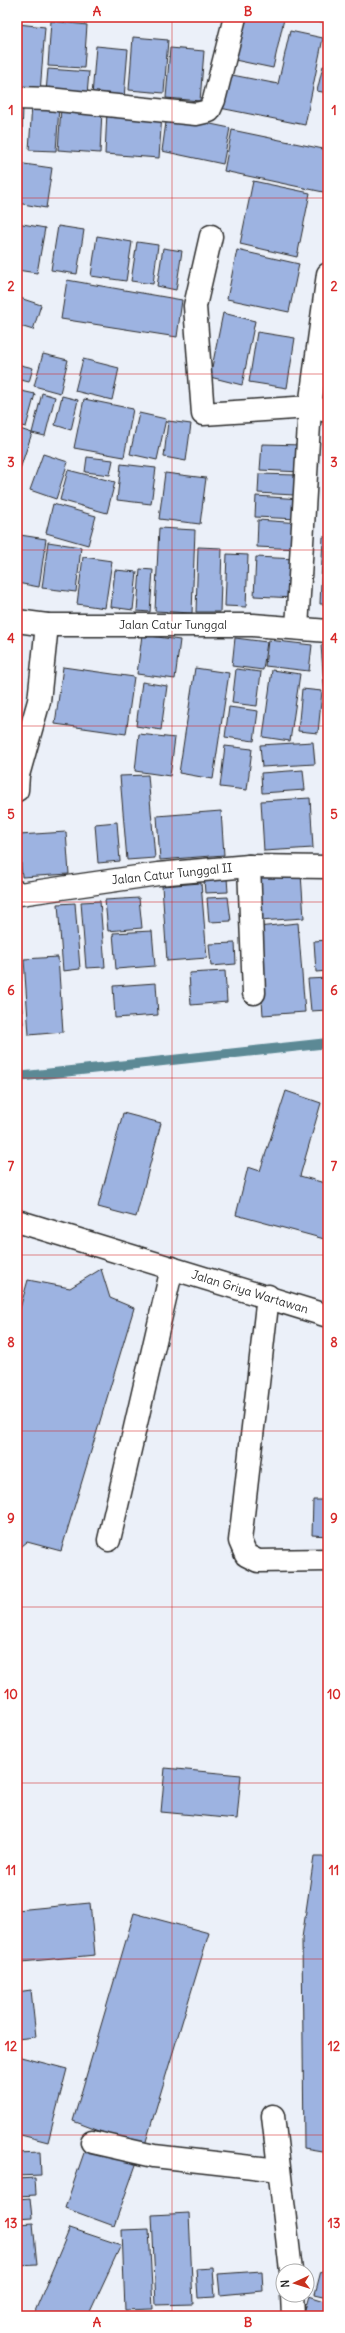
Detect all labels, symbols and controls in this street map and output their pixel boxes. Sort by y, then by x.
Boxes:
text: A [93,3,102,20]
text: B [244,3,253,20]
text: 1 [8,102,14,119]
text: 1 [331,102,337,119]
text: 2 [7,278,15,295]
text: 2 [330,278,338,295]
text: 3 [7,454,15,471]
text: 3 [330,454,338,471]
street label: Jalan Catur Tunggal [119,617,227,632]
text: 4 [7,630,15,647]
text: 4 [330,630,338,647]
text: 5 [7,806,15,823]
text: 5 [330,806,338,823]
street label: Jalan Catur Tunggal II [111,860,233,887]
text: 6 [7,982,15,999]
text: 6 [330,982,338,999]
text: 7 [8,1158,15,1175]
text: 7 [331,1158,338,1175]
street label: Jalan Griya Wartawan [190,1267,310,1316]
text: 8 [7,1334,15,1351]
text: 8 [330,1334,338,1351]
text: 9 [7,1510,15,1527]
text: 9 [330,1510,338,1527]
text: 10 [4,1686,18,1703]
text: 10 [327,1686,341,1703]
text: 11 [6,1862,16,1879]
text: 11 [329,1862,339,1879]
text: 12 [5,2038,17,2055]
text: 12 [328,2038,340,2055]
text: 13 [5,2215,17,2232]
text: 13 [328,2215,340,2232]
north arrow [275,2263,315,2303]
text: N [278,2279,292,2288]
text: A [93,2314,102,2331]
text: B [244,2314,253,2331]

